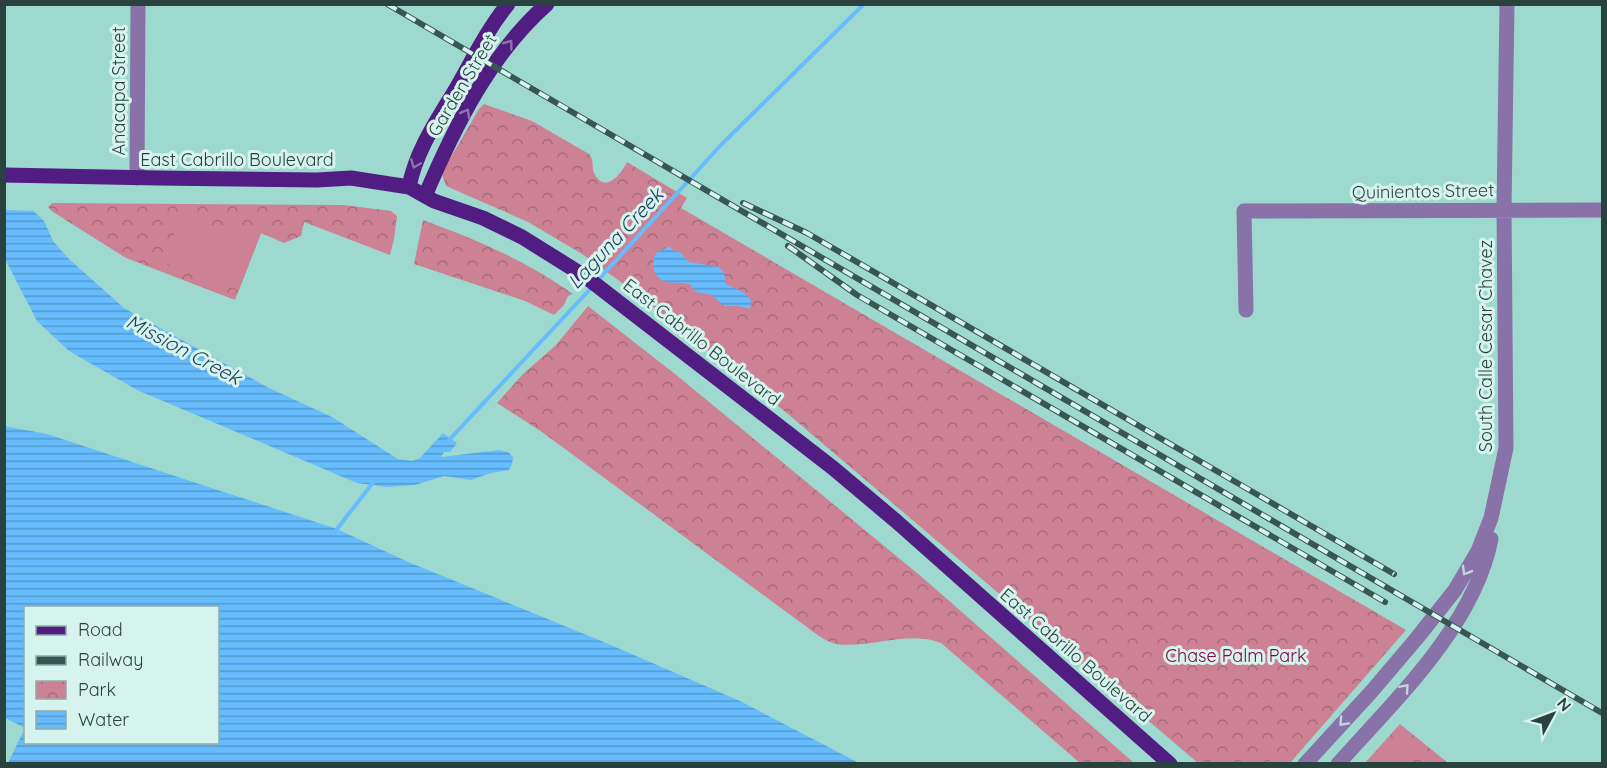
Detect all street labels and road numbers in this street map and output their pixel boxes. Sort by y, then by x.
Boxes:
street label: Anacapa Street [107,26,130,156]
street label: Garden Street [422,29,502,141]
street label: East Cabrillo Boulevard [140,148,334,171]
street label: Quinientos Street [1352,178,1494,204]
street label: South Calle Cesar Chavez [1474,240,1497,452]
street label: East Cabrillo Boulevard [619,273,785,411]
street label: East Cabrillo Boulevard [995,583,1157,727]

